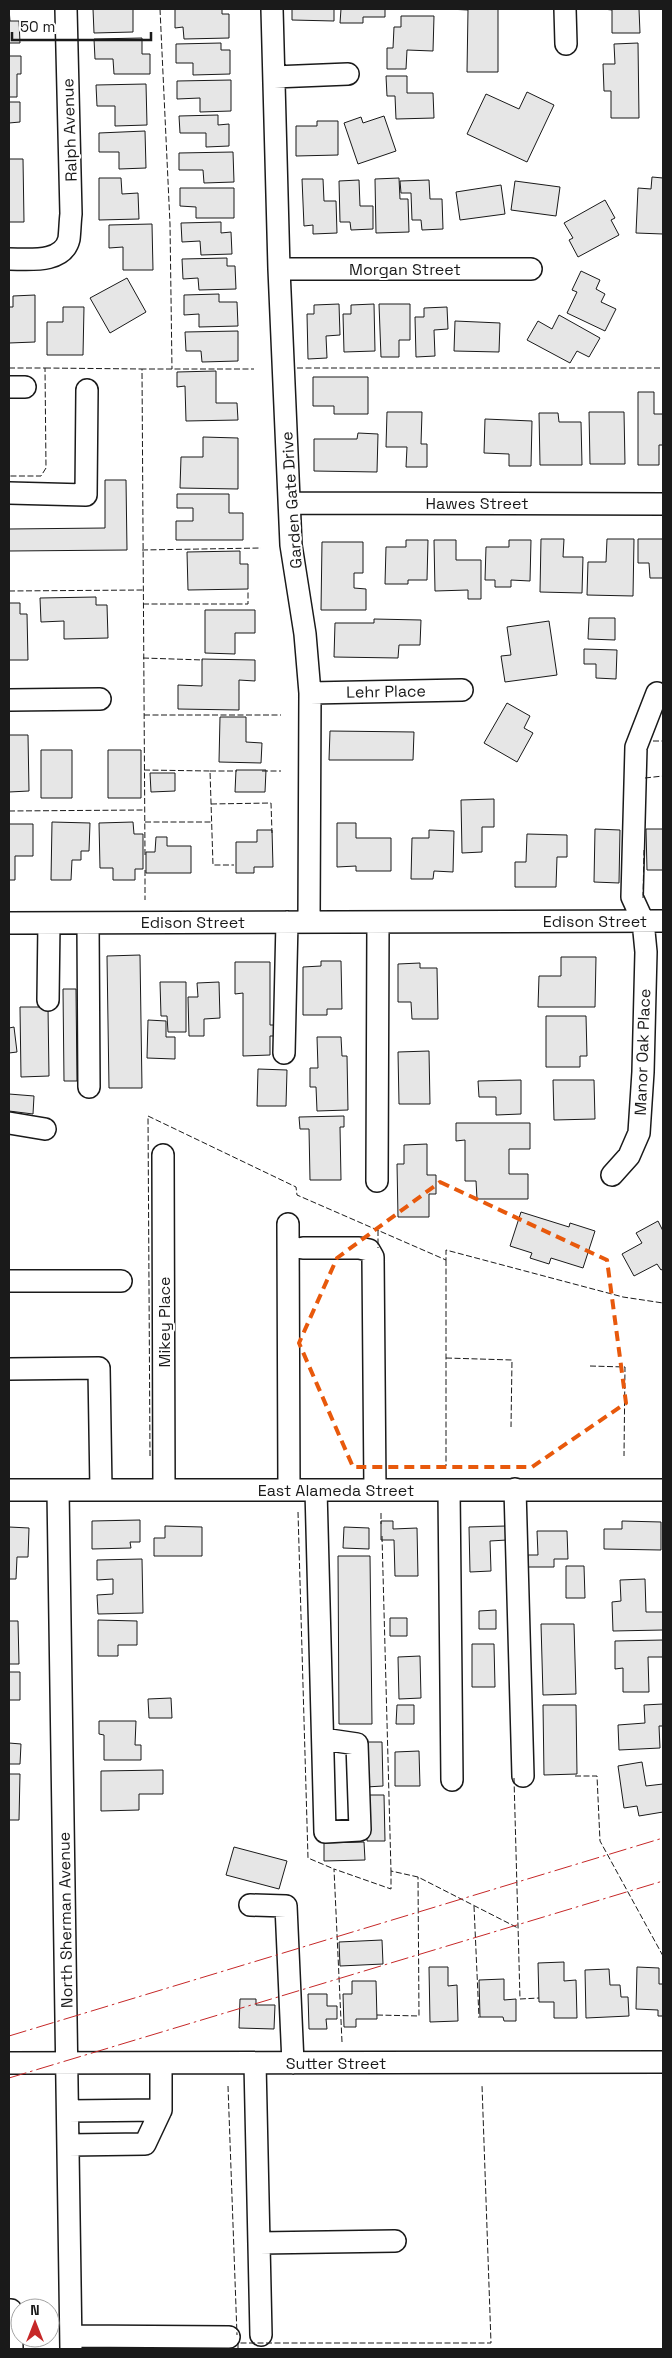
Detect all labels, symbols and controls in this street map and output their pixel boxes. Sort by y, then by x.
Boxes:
scale bar [12,10,151,42]
text: 50 m [20,17,55,36]
street label: Ralph Avenue [57,78,82,182]
street label: Morgan Street [349,259,461,280]
street label: Garden Gate Drive [276,431,307,569]
street label: Hawes Street [425,493,529,514]
street label: Lehr Place [346,680,426,703]
street label: Edison Street [543,911,647,932]
street label: Edison Street [141,912,245,933]
street label: Manor Oak Place [630,988,655,1116]
street label: Mikey Place [154,1277,175,1367]
street label: East Alameda Street [258,1480,414,1501]
street label: North Sherman Avenue [53,1832,78,2008]
street label: Sutter Street [286,2053,386,2074]
north arrow [10,2298,60,2348]
text: N [30,2301,40,2319]

